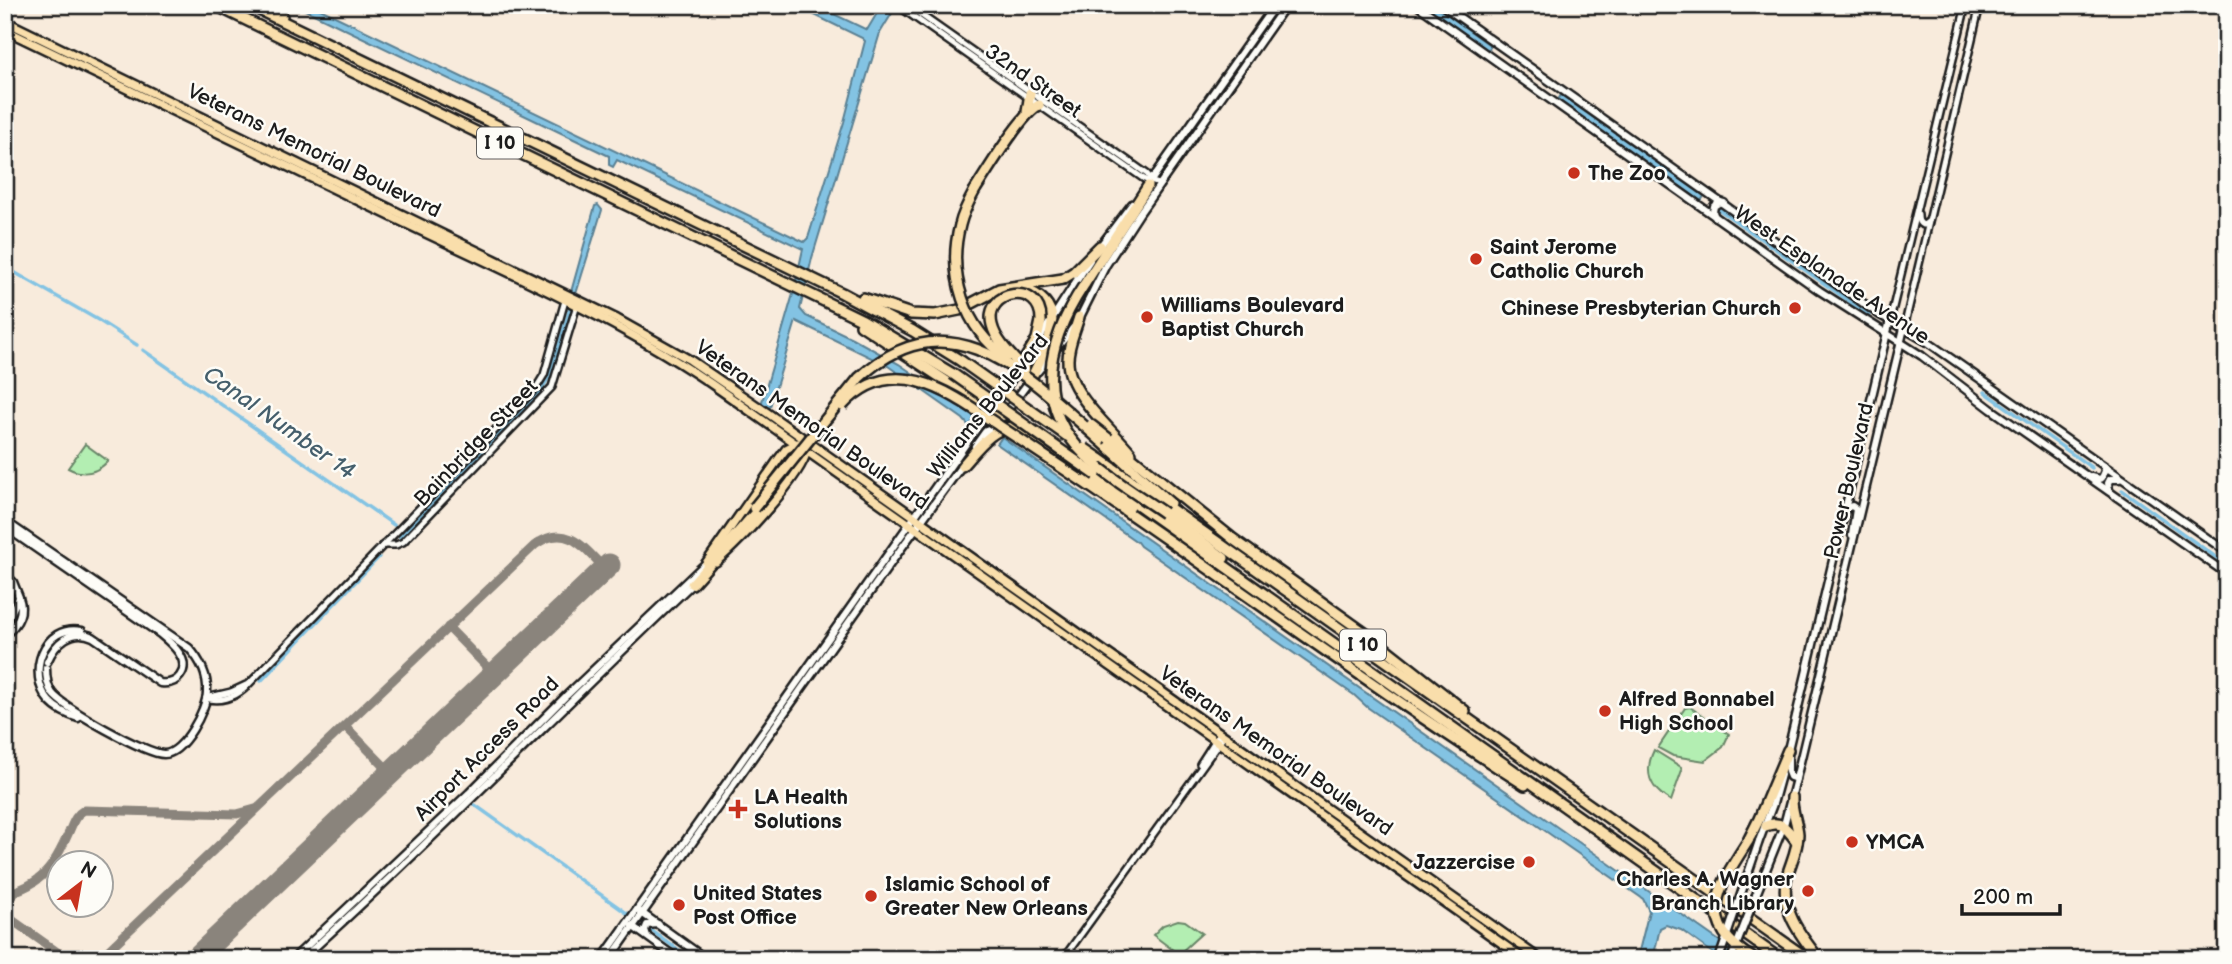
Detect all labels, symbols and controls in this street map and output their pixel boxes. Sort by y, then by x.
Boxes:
street label: 32nd Street [980,39,1087,124]
street label: Veterans Memorial Boulevard [183,79,445,223]
road number: I 10 [477,127,523,158]
place label: The Zoo [1588,161,1666,186]
marker: The Zoo [1566,165,1582,181]
street label: West Esplanade Avenue [1730,200,1934,350]
place label: Saint Jerome Catholic Church [1490,235,1644,284]
marker: Saint Jerome Catholic Church [1468,251,1484,267]
place label: Williams Boulevard Baptist Church [1161,293,1344,342]
place label: Chinese Presbyterian Church [1501,296,1781,321]
marker: Chinese Presbyterian Church [1787,300,1803,316]
marker: Williams Boulevard Baptist Church [1139,309,1155,325]
street label: Williams Boulevard [922,329,1054,483]
street label: Veterans Memorial Boulevard [690,335,934,515]
water label: Canal Number 14 [198,360,361,486]
street label: Bainbridge Street [409,374,543,512]
street label: Power Boulevard [1819,401,1879,561]
road number: I 10 [1340,630,1386,660]
street label: Veterans Memorial Boulevard [1154,661,1398,841]
street label: Airport Access Road [410,672,564,826]
place label: Alfred Bonnabel High School [1618,687,1775,736]
marker: Alfred Bonnabel High School [1597,703,1613,719]
place label: LA Health Solutions [754,785,848,834]
marker: LA Health Solutions [728,799,748,819]
place label: YMCA [1866,830,1924,855]
marker: YMCA [1844,834,1860,850]
north arrow [46,848,116,918]
place label: Jazzercise [1413,850,1515,875]
marker: Jazzercise [1521,854,1537,870]
text: N [76,857,100,884]
place label: Charles A. Wagner Branch Library [1616,867,1795,916]
place label: Islamic School of Greater New Orleans [885,872,1088,921]
scale bar [1962,873,2060,917]
place label: United States Post Office [693,881,822,930]
marker: Charles A. Wagner Branch Library [1800,883,1816,899]
text: 200 m [1973,885,2033,910]
marker: Islamic School of Greater New Orleans [863,888,879,904]
marker: United States Post Office [671,897,687,913]

